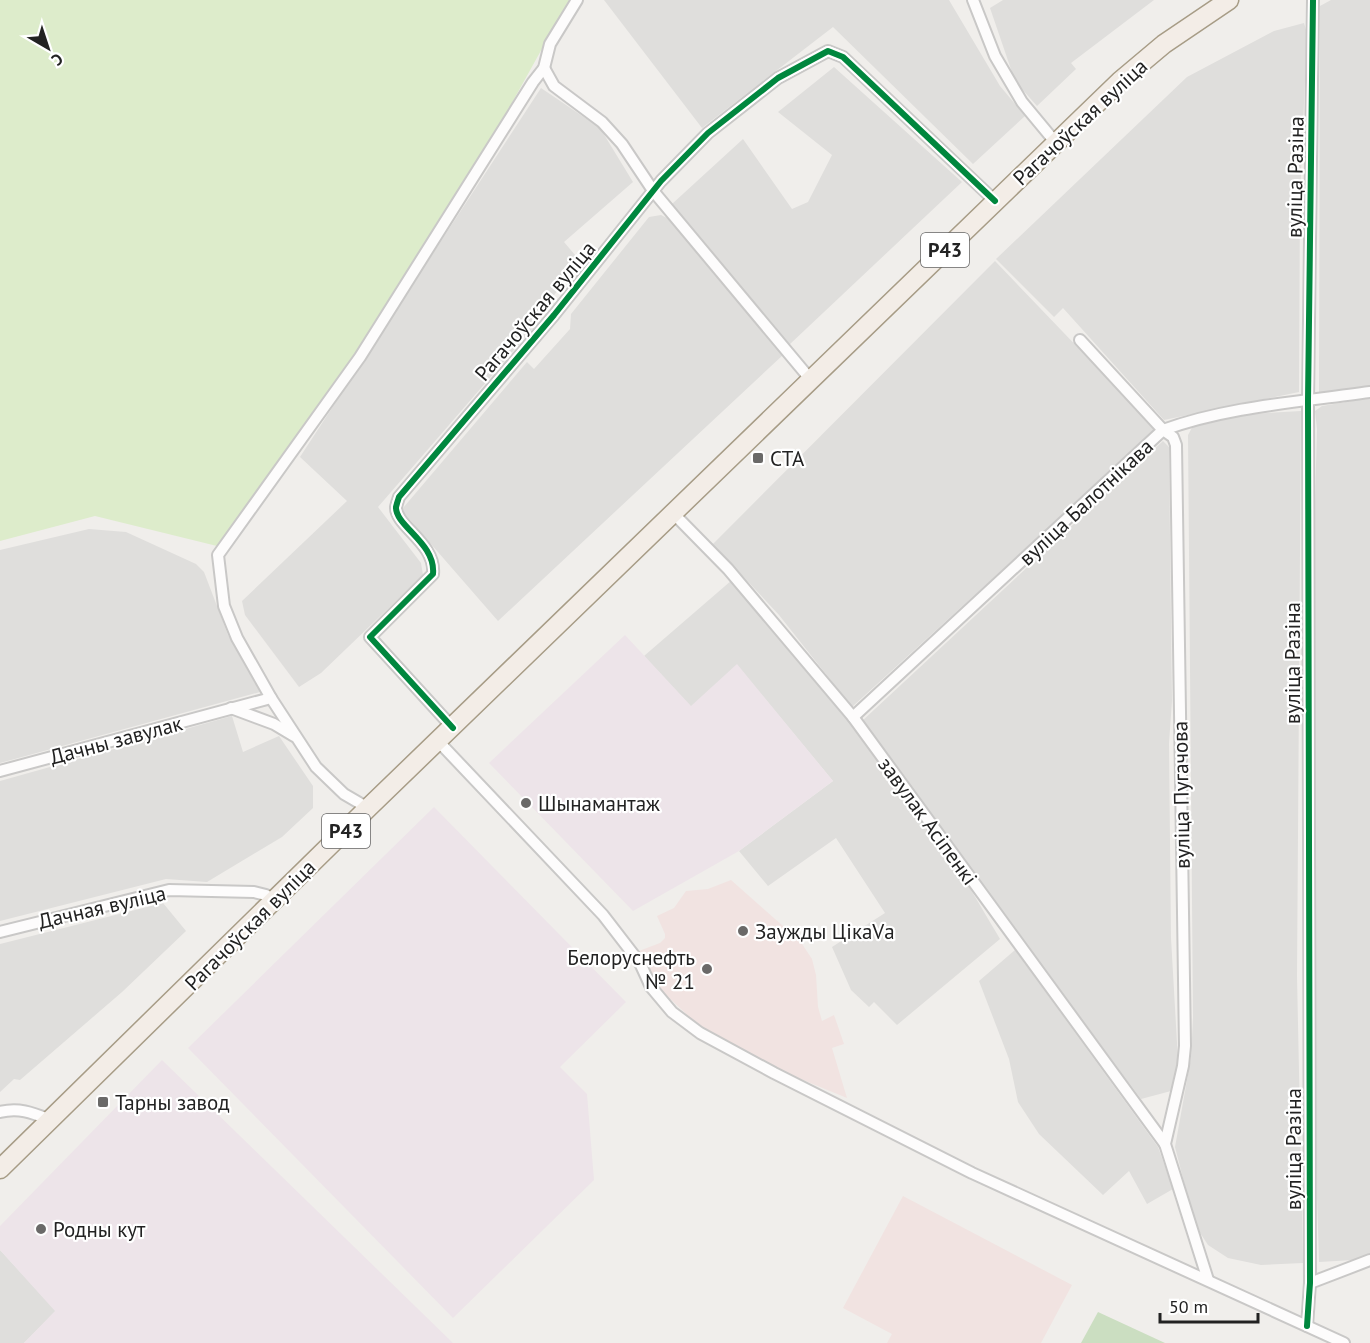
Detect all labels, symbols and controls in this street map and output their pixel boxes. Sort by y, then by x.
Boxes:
north arrow [18,18,78,78]
text: С [48,49,67,70]
street label: Рагачоўская вуліца [1007,53,1153,191]
street label: вуліца Разіна [1280,116,1310,238]
road number: Р43 [921,233,969,267]
street label: Рагачоўская вуліца [469,236,601,386]
street label: вуліца Балотнікава [1013,433,1159,571]
place label: СТА [770,445,805,472]
marker: СТА [751,451,765,465]
street label: вуліца Разіна [1279,602,1306,724]
street label: Дачны завулак [47,709,185,771]
street label: вуліца Пугачова [1166,721,1196,869]
street label: завулак Асіпенкі [873,752,983,890]
place label: Шынамантаж [538,790,660,817]
marker: Шынамантаж [519,796,533,810]
road number: Р43 [322,814,370,848]
street label: Рагачоўская вуліца [179,854,321,996]
street label: Дачная вуліца [36,879,168,935]
place label: Заужды ЦікаVа [755,918,895,945]
marker: Заужды ЦікаVа [736,924,750,938]
place label: Белоруснефть № 21 [567,944,695,995]
marker: Белоруснефть № 21 [700,962,714,976]
street label: вуліца Разіна [1280,1088,1307,1210]
place label: Тарны завод [115,1089,230,1116]
marker: Тарны завод [96,1095,110,1109]
place label: Родны кут [53,1216,146,1243]
marker: Родны кут [34,1222,48,1236]
scale bar [1160,1286,1258,1324]
text: 50 m [1169,1295,1208,1318]

